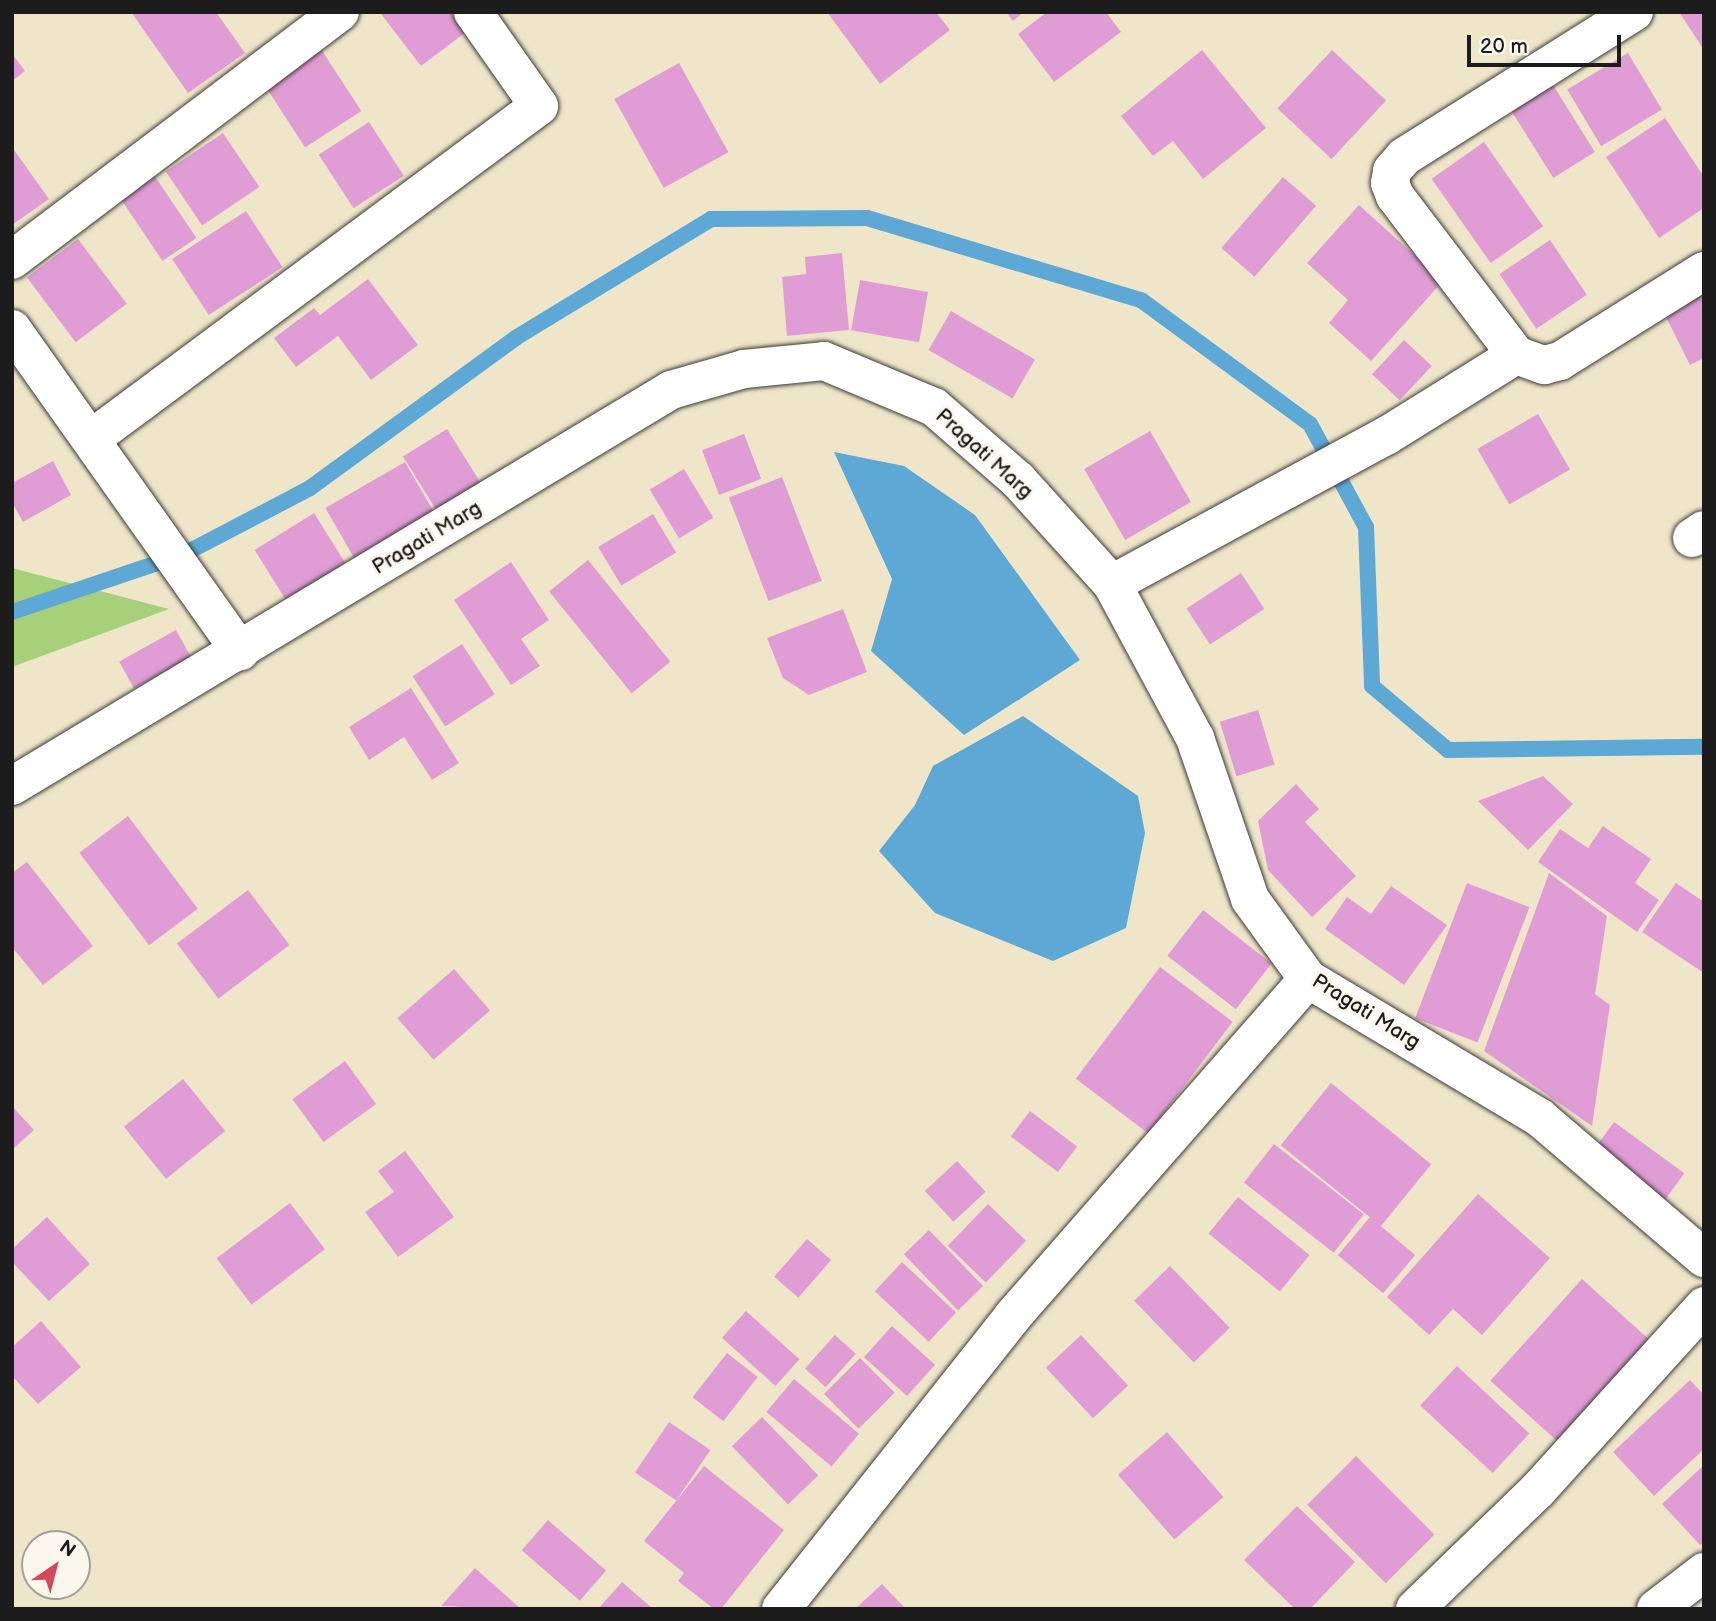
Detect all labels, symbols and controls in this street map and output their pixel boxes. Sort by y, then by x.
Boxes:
scale bar [1471,21,1625,65]
text: 20 m [1480,34,1528,59]
street label: Pragati Marg [930,404,1038,504]
street label: Pragati Marg [368,496,486,580]
street label: Pragati Marg [1307,969,1425,1055]
north arrow [21,1530,91,1600]
text: N [55,1536,80,1563]

